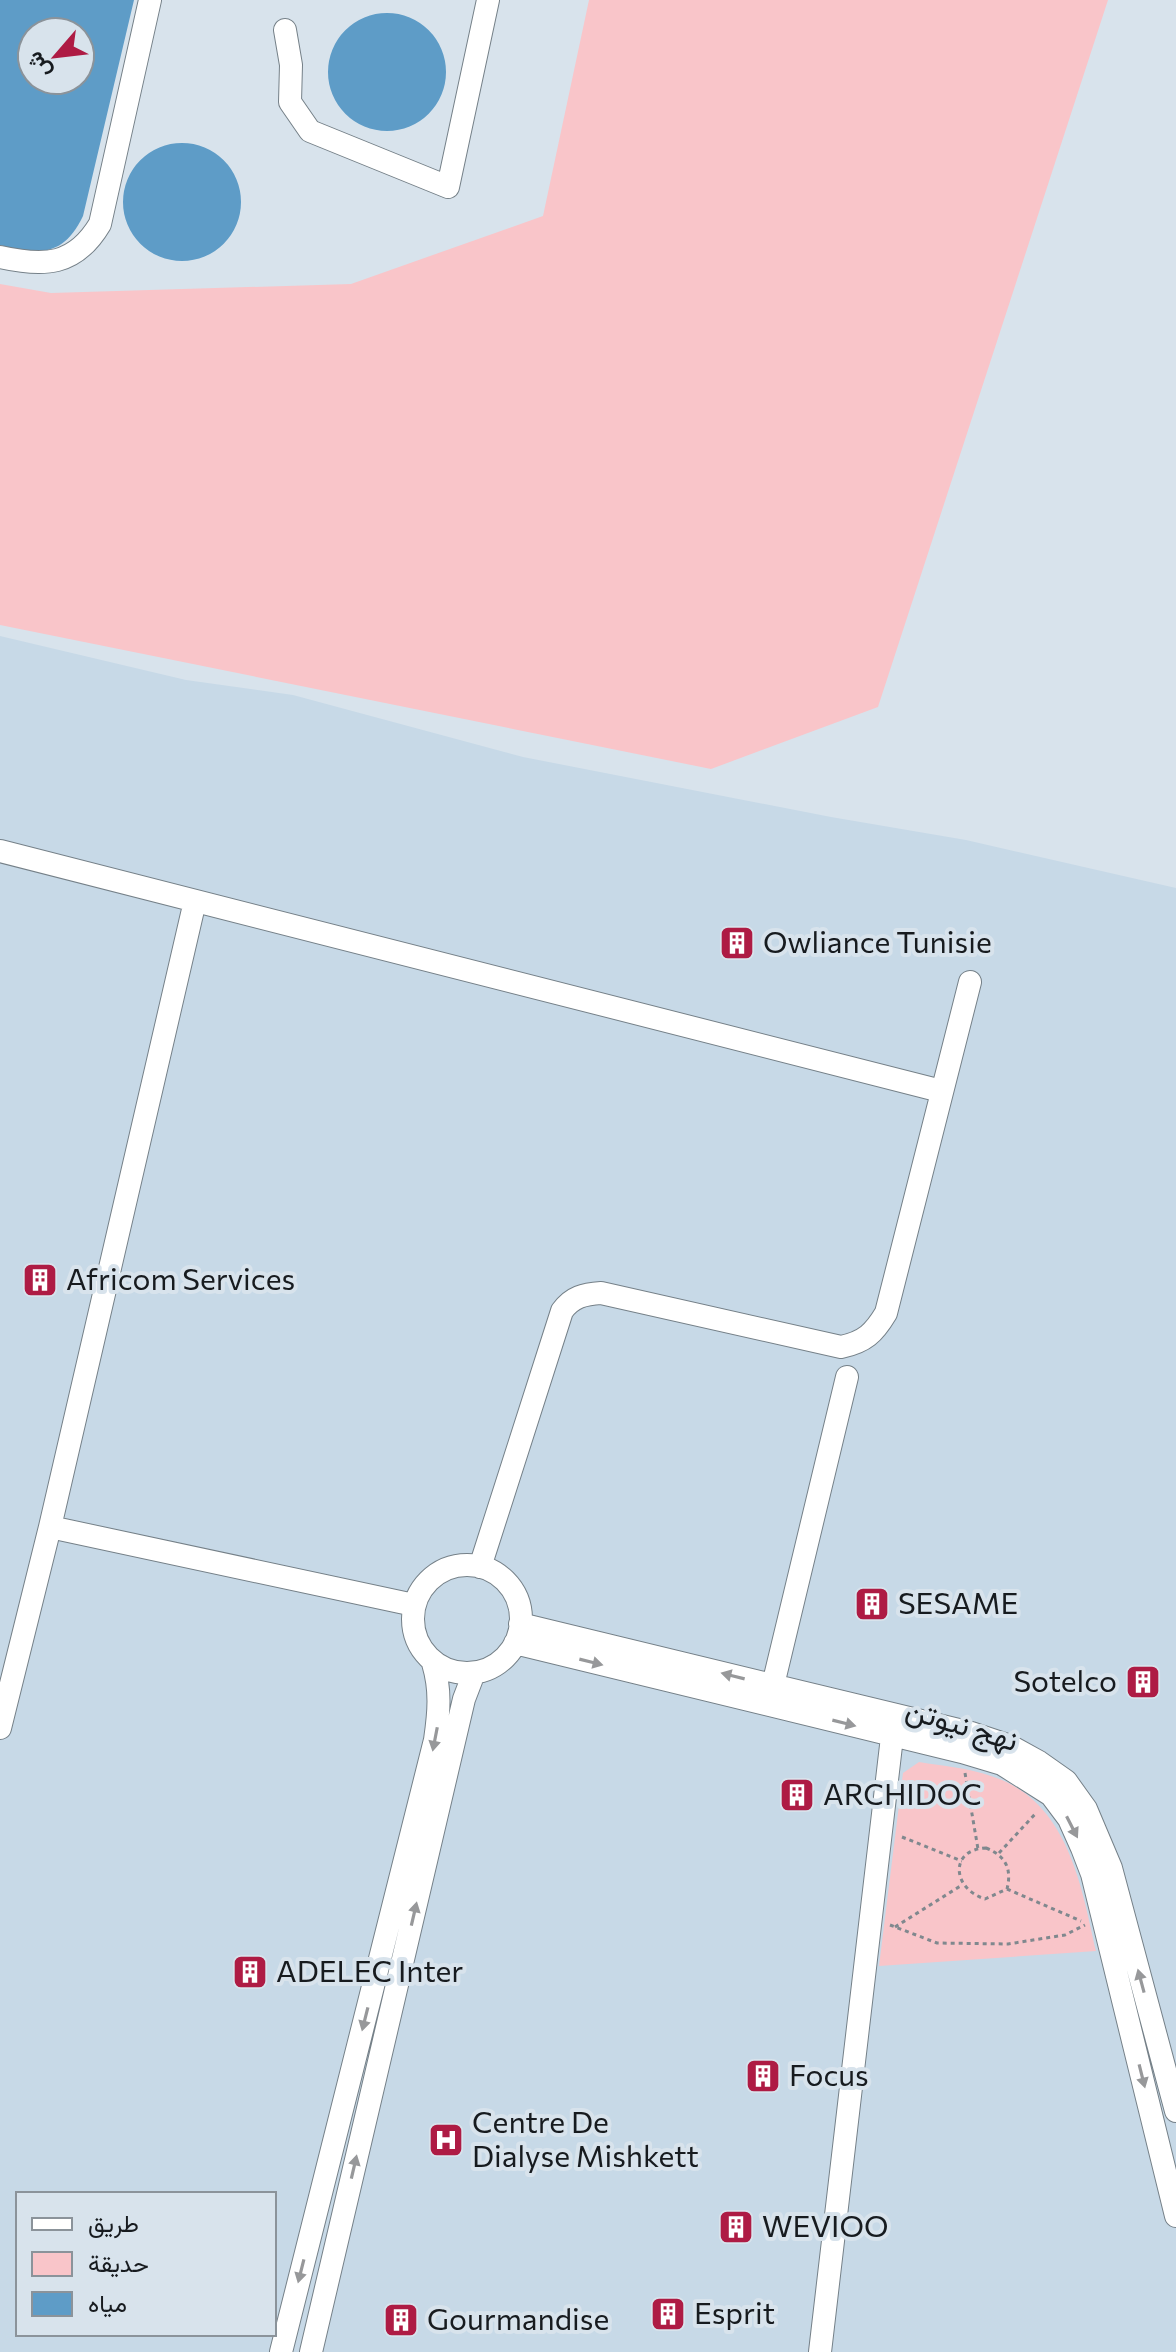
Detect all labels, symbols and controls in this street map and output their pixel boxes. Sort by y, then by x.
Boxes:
north arrow [16,16,96,96]
text: ش [20,47,57,84]
place label: Owliance Tunisie [763,922,992,959]
building icon: Owliance Tunisie [718,924,756,962]
place label: Africom Services [66,1259,295,1296]
building icon: Africom Services [21,1261,59,1299]
place label: SESAME [898,1583,1018,1620]
building icon: SESAME [853,1585,891,1623]
one-way arrow [579,1656,604,1668]
place label: Sotelco [1013,1661,1117,1698]
building icon: Sotelco [1124,1663,1162,1701]
one-way arrow [720,1669,745,1681]
street label: نهج نيوتن [901,1688,1023,1761]
one-way arrow [831,1717,856,1729]
one-way arrow [428,1727,441,1752]
place label: ARCHIDOC [823,1774,982,1811]
building icon: ARCHIDOC [778,1776,816,1814]
one-way arrow [1065,1815,1078,1838]
one-way arrow [408,1901,421,1926]
place label: ADELEC Inter [276,1951,463,1988]
building icon: ADELEC Inter [231,1953,269,1991]
one-way arrow [1135,1969,1147,1994]
one-way arrow [358,2006,371,2031]
place label: Focus [789,2055,869,2092]
building icon: Focus [744,2057,782,2095]
one-way arrow [1137,2064,1149,2089]
place label: Centre De Dialyse Mishkett [472,2102,699,2173]
hospital icon: Centre De Dialyse Mishkett [427,2121,465,2159]
one-way arrow [349,2154,361,2179]
legend [16,2192,276,2336]
place label: WEVIOO [762,2206,888,2243]
text: طريق [88,2208,139,2239]
building icon: WEVIOO [717,2208,755,2246]
text: حديقة [88,2248,149,2278]
one-way arrow [295,2258,307,2283]
text: مياه [88,2288,127,2318]
place label: Esprit [694,2293,775,2330]
building icon: Esprit [649,2295,687,2333]
place label: Gourmandise [427,2299,609,2336]
building icon: Gourmandise [382,2301,420,2339]

